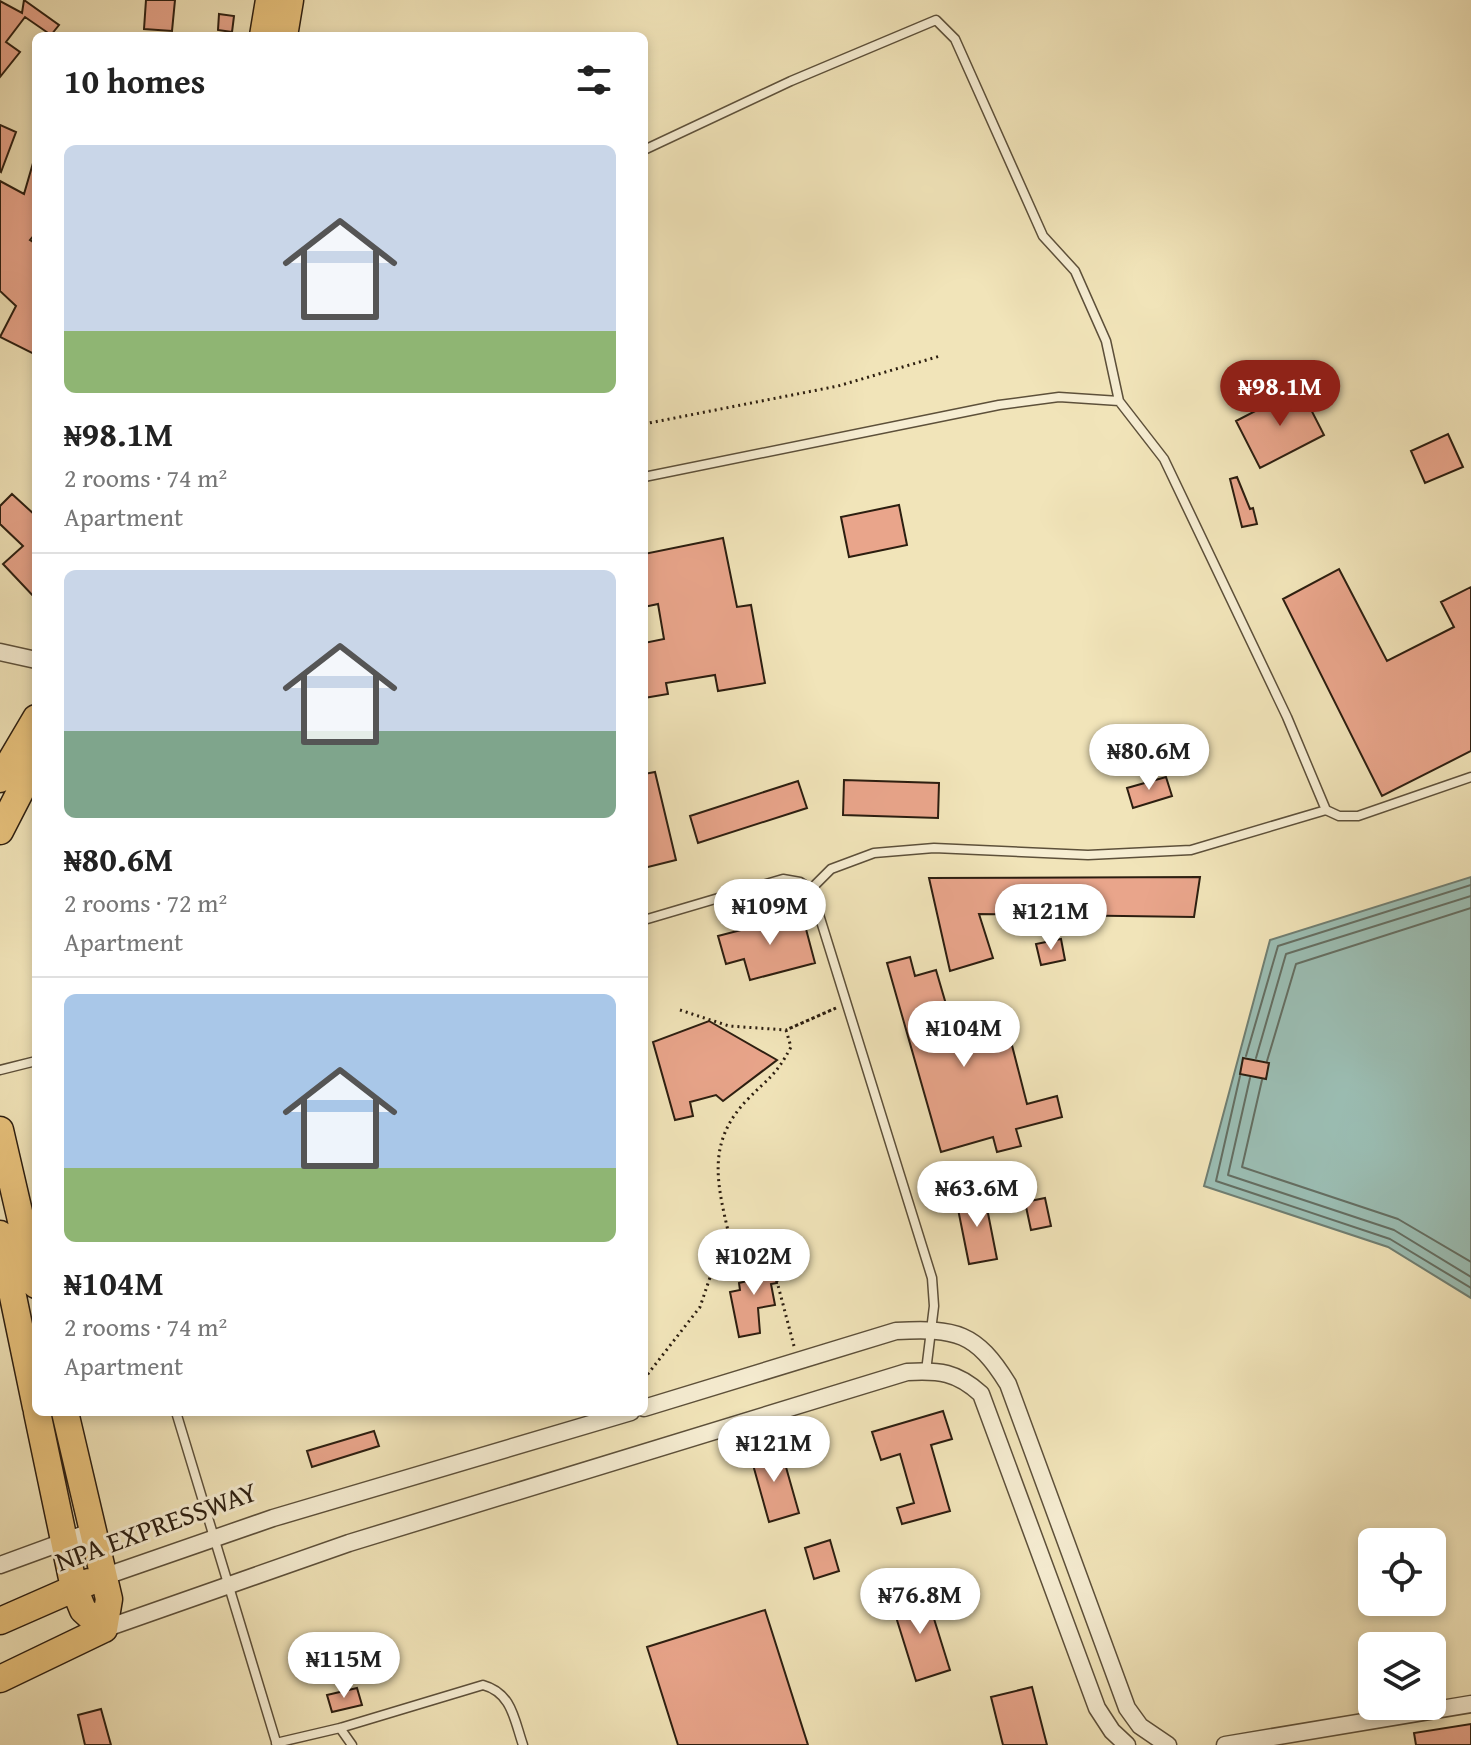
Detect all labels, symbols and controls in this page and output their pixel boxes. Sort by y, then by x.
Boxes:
text: 10 homes [64,56,205,105]
icon: filters [572,58,616,102]
icon: home [268,197,412,341]
pin: ₦98.1M [1215,360,1345,428]
text: ₦98.1M [1238,366,1322,405]
text: ₦98.1M [64,409,173,458]
text: 2 rooms · 74 m² [64,458,227,497]
text: Apartment [64,497,183,536]
icon: home [268,622,412,766]
pin: ₦80.6M [1084,724,1214,792]
text: ₦80.6M [1107,730,1191,769]
text: ₦80.6M [64,834,173,883]
pin: ₦109M [714,879,826,947]
text: 2 rooms · 72 m² [64,883,227,922]
pin: ₦121M [995,884,1107,952]
text: ₦109M [732,885,808,924]
text: ₦121M [1013,890,1089,929]
text: Apartment [64,922,183,961]
pin: ₦104M [908,1001,1020,1069]
text: ₦104M [926,1007,1002,1046]
icon: home [268,1046,412,1190]
pin: ₦63.6M [912,1161,1042,1229]
text: ₦63.6M [935,1167,1019,1206]
pin: ₦102M [698,1229,810,1297]
text: ₦102M [716,1235,792,1274]
text: ₦104M [64,1258,164,1307]
text: 2 rooms · 74 m² [64,1307,227,1346]
text: Apartment [64,1346,183,1385]
pin: ₦121M [718,1416,830,1484]
text: ₦121M [736,1422,812,1461]
street label: NPA EXPRESSWAY [49,1470,263,1581]
map controls [1358,1528,1446,1720]
button: locate [1358,1528,1446,1616]
pin: ₦76.8M [855,1568,985,1636]
text: ₦76.8M [878,1574,962,1613]
pin: ₦115M [288,1632,400,1700]
button: layers [1358,1632,1446,1720]
text: ₦115M [306,1638,382,1677]

